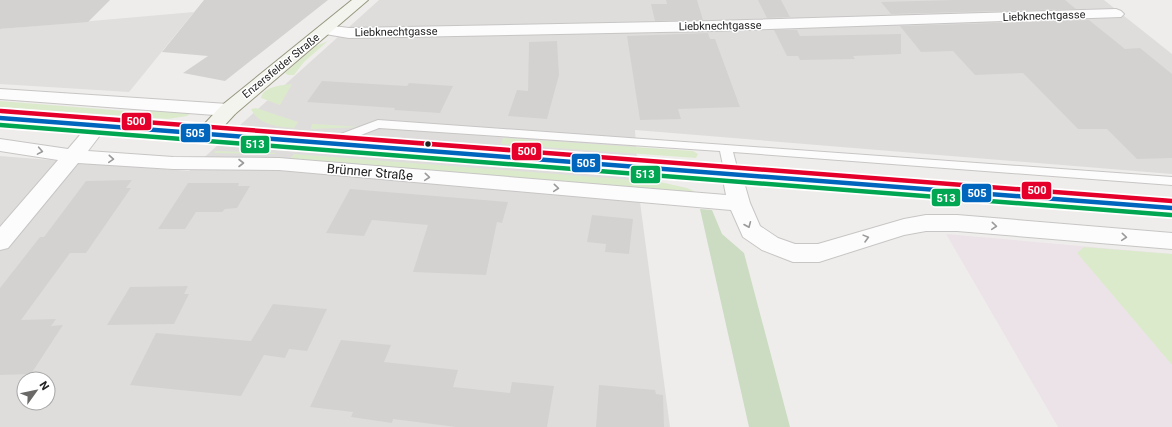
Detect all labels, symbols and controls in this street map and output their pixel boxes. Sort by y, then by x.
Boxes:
street label: Liebknechtgasse [1002,8,1086,24]
street label: Liebknechtgasse [678,19,762,33]
street label: Liebknechtgasse [354,25,438,39]
street label: Enzersfelder Straße [240,31,322,101]
line badge: 500 [121,112,152,131]
text: 500 [127,115,145,128]
line badge: 505 [180,123,211,143]
text: 505 [186,127,204,140]
line badge: 513 [240,135,270,154]
text: 513 [246,138,264,151]
unlabelled marker [423,139,433,149]
line badge: 500 [511,142,542,161]
text: 500 [518,145,536,158]
one-way arrow [37,146,43,155]
line badge: 505 [571,153,601,173]
one-way arrow [108,154,114,163]
text: 505 [577,157,595,170]
one-way arrow [238,159,244,167]
street label: Brünner Straße [326,161,414,183]
line badge: 513 [630,165,661,184]
text: 513 [636,168,654,181]
one-way arrow [424,172,430,181]
line badge: 500 [1021,181,1052,200]
one-way arrow [553,183,559,192]
line badge: 505 [961,183,992,203]
text: 500 [1028,184,1046,197]
text: 505 [968,187,986,200]
line badge: 513 [931,188,961,207]
text: 513 [937,192,955,205]
one-way arrow [991,221,997,230]
one-way arrow [744,222,752,229]
one-way arrow [1121,232,1127,241]
one-way arrow [863,234,870,243]
north arrow [16,371,56,411]
text: N [36,379,52,393]

